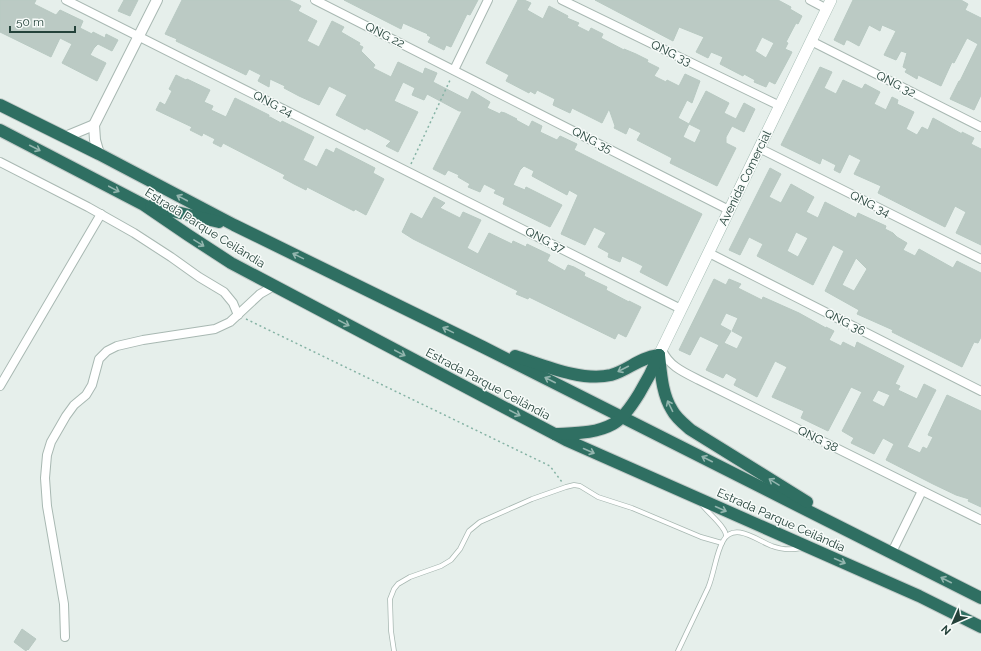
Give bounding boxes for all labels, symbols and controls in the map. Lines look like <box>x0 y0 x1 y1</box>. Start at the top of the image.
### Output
scale bar <box>10 8 75 34</box>
text: 50 m <box>16 15 44 29</box>
street label: QNG 22 <box>363 19 407 51</box>
street label: QNG 33 <box>649 37 693 69</box>
street label: QNG 32 <box>874 68 918 100</box>
street label: QNG 24 <box>251 88 296 120</box>
street label: QNG 35 <box>570 124 615 156</box>
street label: Avenida Comercial <box>716 127 774 228</box>
one-way arrow <box>28 145 40 152</box>
street label: Estrada Parque Ceilândia <box>142 185 268 271</box>
one-way arrow <box>108 186 120 194</box>
street label: QNG 34 <box>848 188 893 220</box>
one-way arrow <box>176 193 188 201</box>
street label: QNG 37 <box>523 224 568 256</box>
one-way arrow <box>193 239 205 247</box>
one-way arrow <box>293 252 305 259</box>
street label: QNG 36 <box>822 306 868 338</box>
one-way arrow <box>338 320 350 327</box>
one-way arrow <box>443 326 455 333</box>
street label: Estrada Parque Ceilândia <box>423 345 553 423</box>
one-way arrow <box>394 349 406 357</box>
one-way arrow <box>617 366 629 373</box>
one-way arrow <box>544 376 556 383</box>
one-way arrow <box>666 400 674 412</box>
one-way arrow <box>509 410 521 418</box>
street label: QNG 38 <box>795 423 841 455</box>
one-way arrow <box>582 448 594 455</box>
one-way arrow <box>701 455 713 462</box>
one-way arrow <box>769 477 780 486</box>
street label: Estrada Parque Ceilândia <box>715 485 847 555</box>
one-way arrow <box>714 506 726 513</box>
one-way arrow <box>833 558 845 565</box>
one-way arrow <box>941 576 953 584</box>
north arrow <box>933 603 973 643</box>
text: N <box>939 622 954 637</box>

